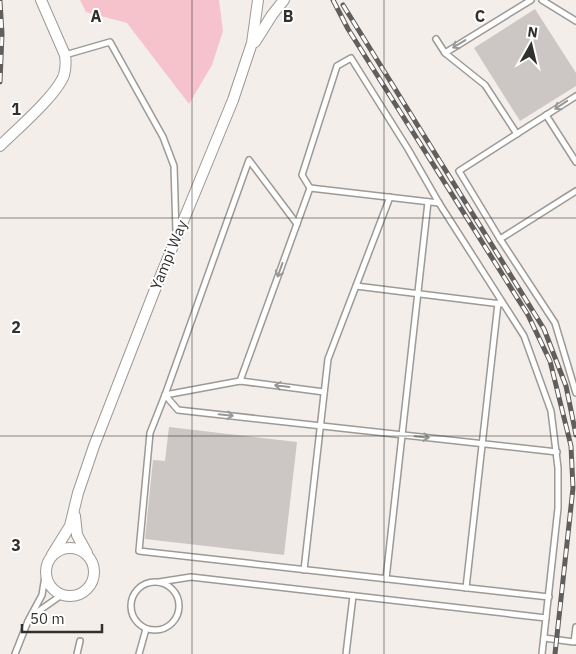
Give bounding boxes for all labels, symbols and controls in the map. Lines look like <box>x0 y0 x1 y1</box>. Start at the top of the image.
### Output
text: A <box>91 6 102 26</box>
text: B <box>283 6 294 26</box>
text: C <box>475 6 485 26</box>
north arrow <box>506 20 556 70</box>
text: N <box>527 23 539 42</box>
one-way arrow <box>453 39 467 49</box>
text: 1 <box>11 99 21 119</box>
one-way arrow <box>555 101 569 111</box>
street label: Yampi Way <box>146 217 191 293</box>
one-way arrow <box>275 261 284 277</box>
text: 2 <box>11 317 21 337</box>
one-way arrow <box>274 381 290 391</box>
one-way arrow <box>218 410 234 420</box>
one-way arrow <box>414 432 430 442</box>
text: 3 <box>11 535 21 555</box>
scale bar <box>22 602 102 634</box>
text: 50 m <box>30 609 65 628</box>

